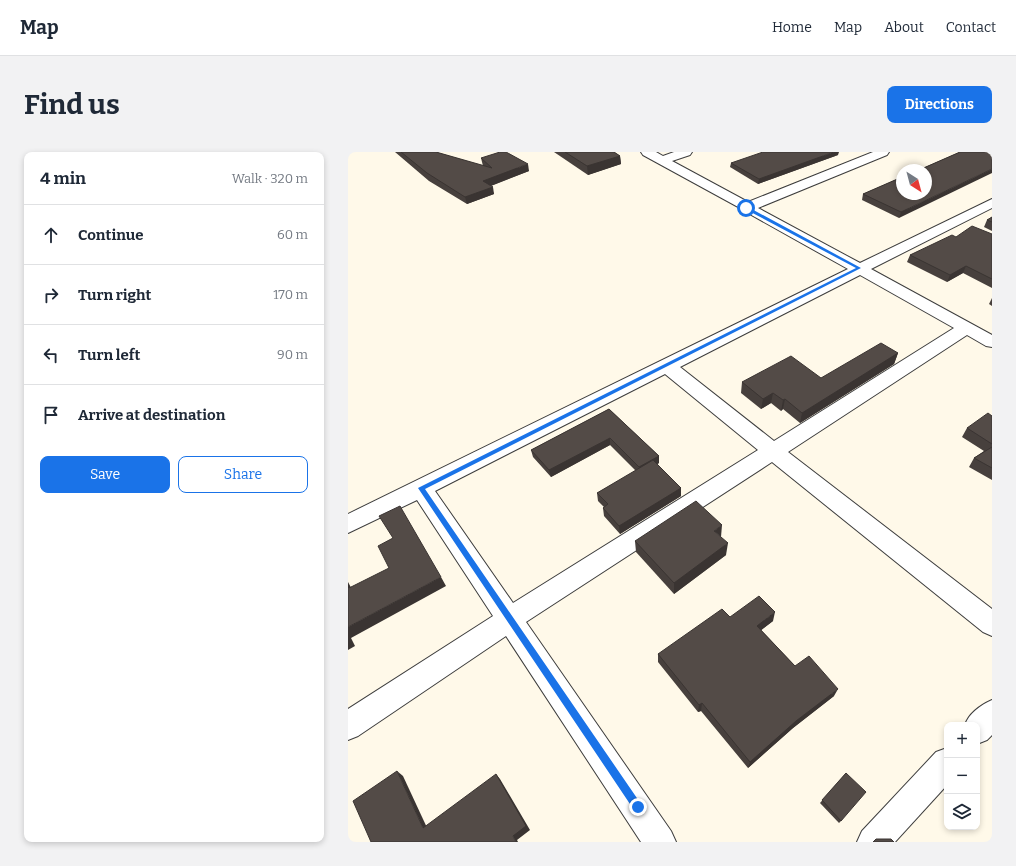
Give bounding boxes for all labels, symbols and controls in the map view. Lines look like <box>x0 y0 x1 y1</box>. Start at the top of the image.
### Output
text: Map <box>20 16 59 39</box>
text: Home <box>772 19 812 36</box>
text: Map <box>834 19 862 36</box>
text: About <box>884 19 924 36</box>
text: Contact <box>946 19 996 36</box>
button: Directions <box>887 86 992 123</box>
text: Find us <box>24 88 120 121</box>
north arrow <box>896 164 932 200</box>
text: 4 min <box>40 168 86 189</box>
text: Walk · 320 m <box>232 171 308 186</box>
route start <box>737 199 755 217</box>
icon: ahead <box>40 224 62 246</box>
text: Continue <box>78 226 144 244</box>
text: 60 m <box>277 227 308 242</box>
icon: right <box>40 284 62 306</box>
text: Turn right <box>78 286 151 304</box>
text: 170 m <box>273 287 308 302</box>
icon: left <box>40 344 62 366</box>
text: Turn left <box>78 346 140 364</box>
text: 90 m <box>277 347 308 362</box>
icon: arrive <box>40 404 62 426</box>
text: Arrive at destination <box>78 406 225 424</box>
button: Save <box>40 456 170 493</box>
button: Share <box>178 456 308 493</box>
map controls <box>944 722 980 830</box>
button: + <box>944 722 980 758</box>
button: − <box>944 758 980 794</box>
button: layers <box>944 794 980 830</box>
route end <box>629 798 647 816</box>

